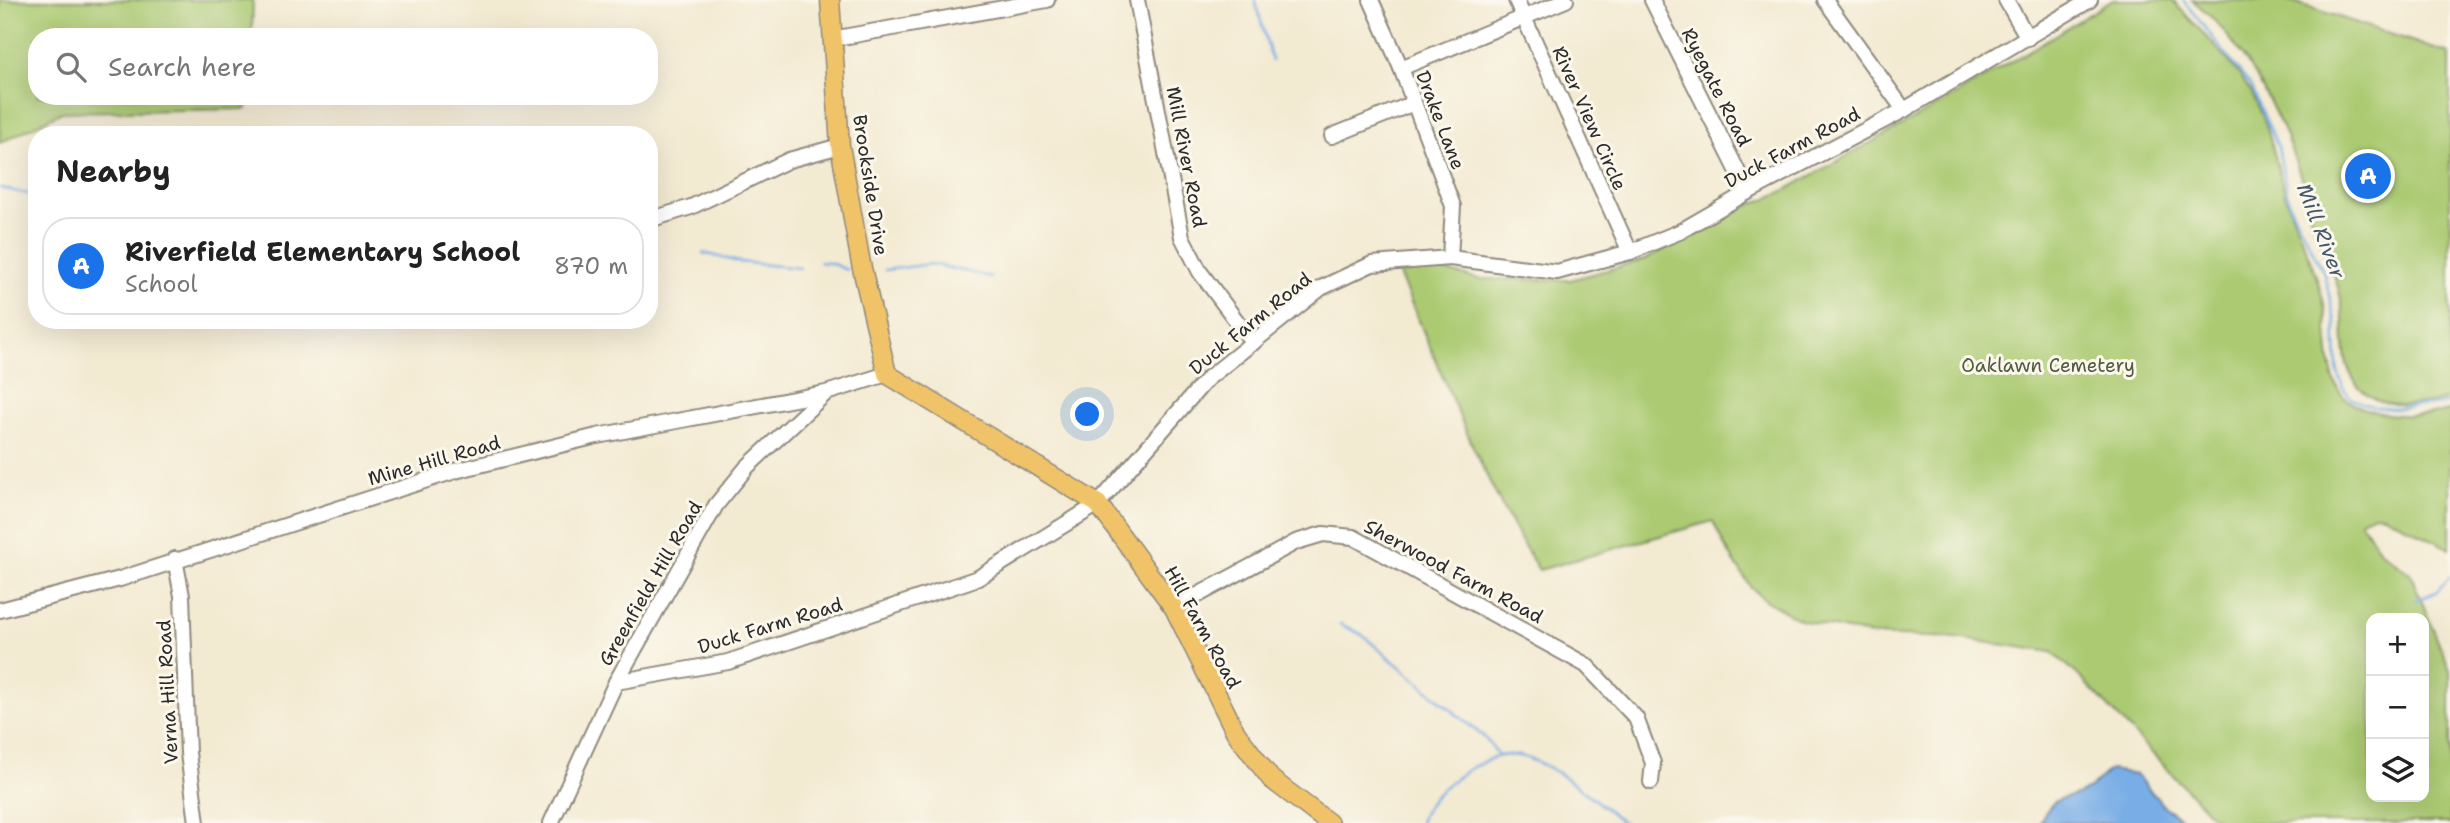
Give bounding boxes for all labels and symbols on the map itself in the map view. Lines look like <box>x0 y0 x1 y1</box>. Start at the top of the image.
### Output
street label: Ryegate Road <box>1676 24 1757 151</box>
street label: River View Circle <box>1547 42 1633 194</box>
street label: Drake Lane <box>1410 67 1471 173</box>
street label: Mill River Road <box>1161 84 1212 230</box>
street label: Duck Farm Road <box>1720 101 1864 194</box>
street label: Brookside Drive <box>847 113 894 257</box>
pin: A <box>2345 150 2391 202</box>
water label: Mill River <box>2290 179 2352 284</box>
street label: Duck Farm Road <box>1184 266 1317 380</box>
park label: Oaklawn Cemetery <box>1961 353 2135 378</box>
your location <box>1070 397 1104 431</box>
street label: Mine Hill Road <box>365 430 503 491</box>
street label: Greenfield Hill Road <box>593 496 708 670</box>
street label: Sherwood Farm Road <box>1360 514 1548 629</box>
street label: Hill Farm Road <box>1158 561 1247 693</box>
street label: Duck Farm Road <box>695 592 846 659</box>
street label: Verna Hill Road <box>151 619 184 765</box>

